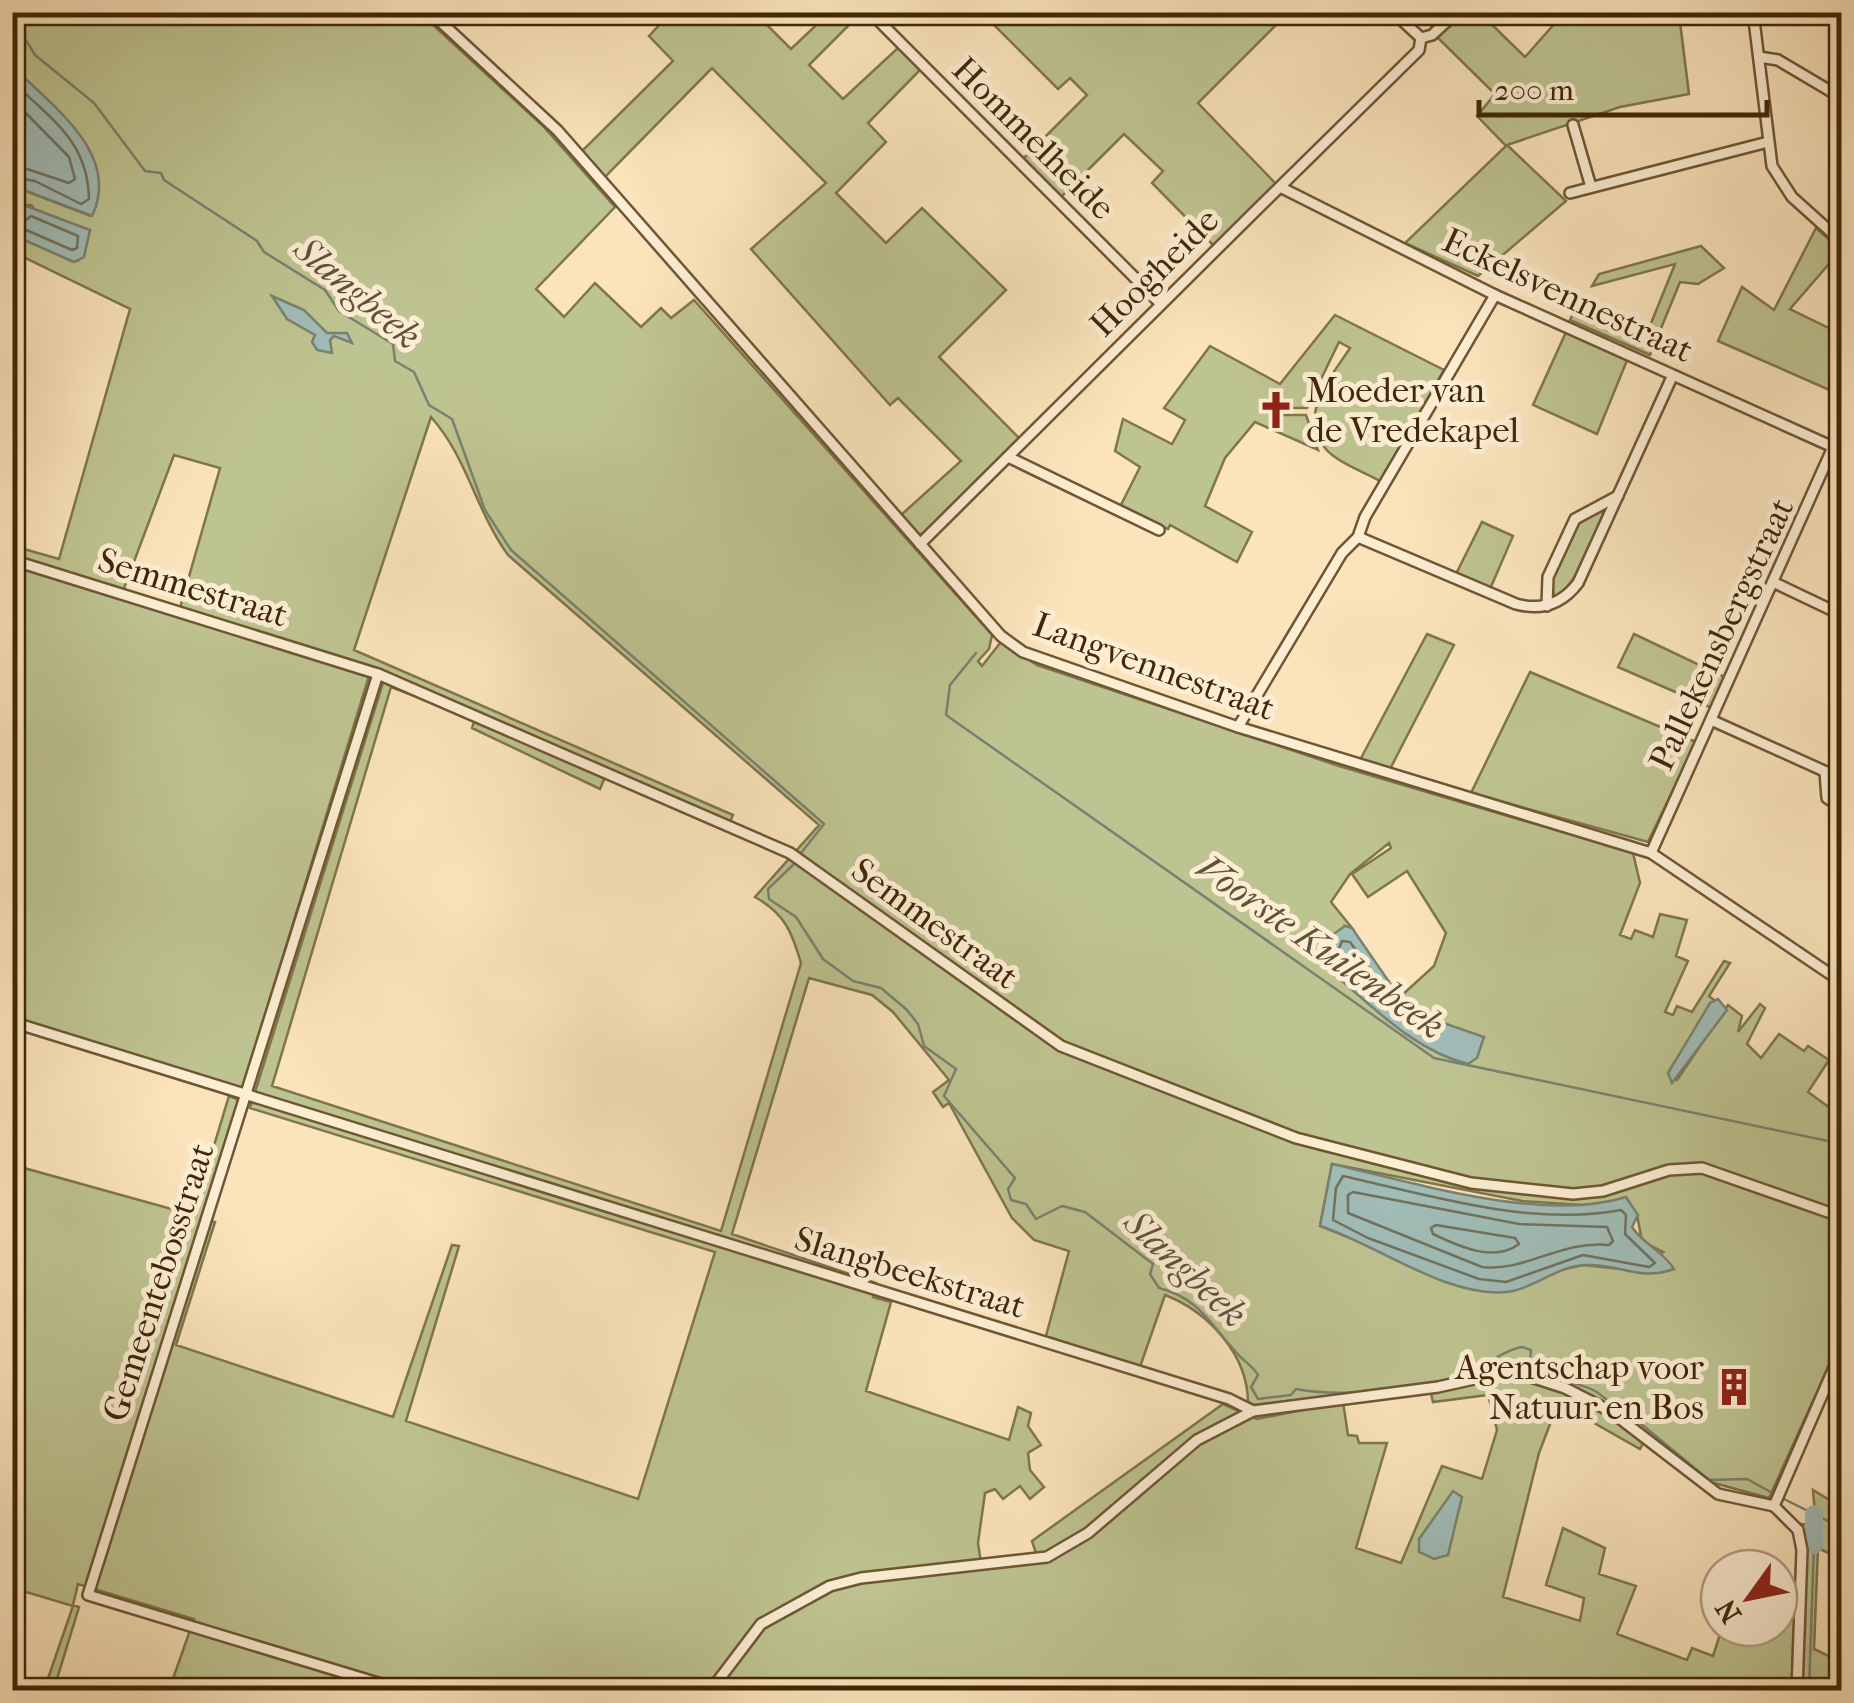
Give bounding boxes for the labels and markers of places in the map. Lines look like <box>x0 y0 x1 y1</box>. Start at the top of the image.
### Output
place label: Moeder van de Vredekapel <box>1306 370 1519 451</box>
church icon: Moeder van de Vredekapel <box>1255 389 1297 431</box>
place label: Agentschap voor Natuur en Bos <box>1453 1347 1704 1428</box>
building icon: Agentschap voor Natuur en Bos <box>1713 1366 1755 1408</box>

